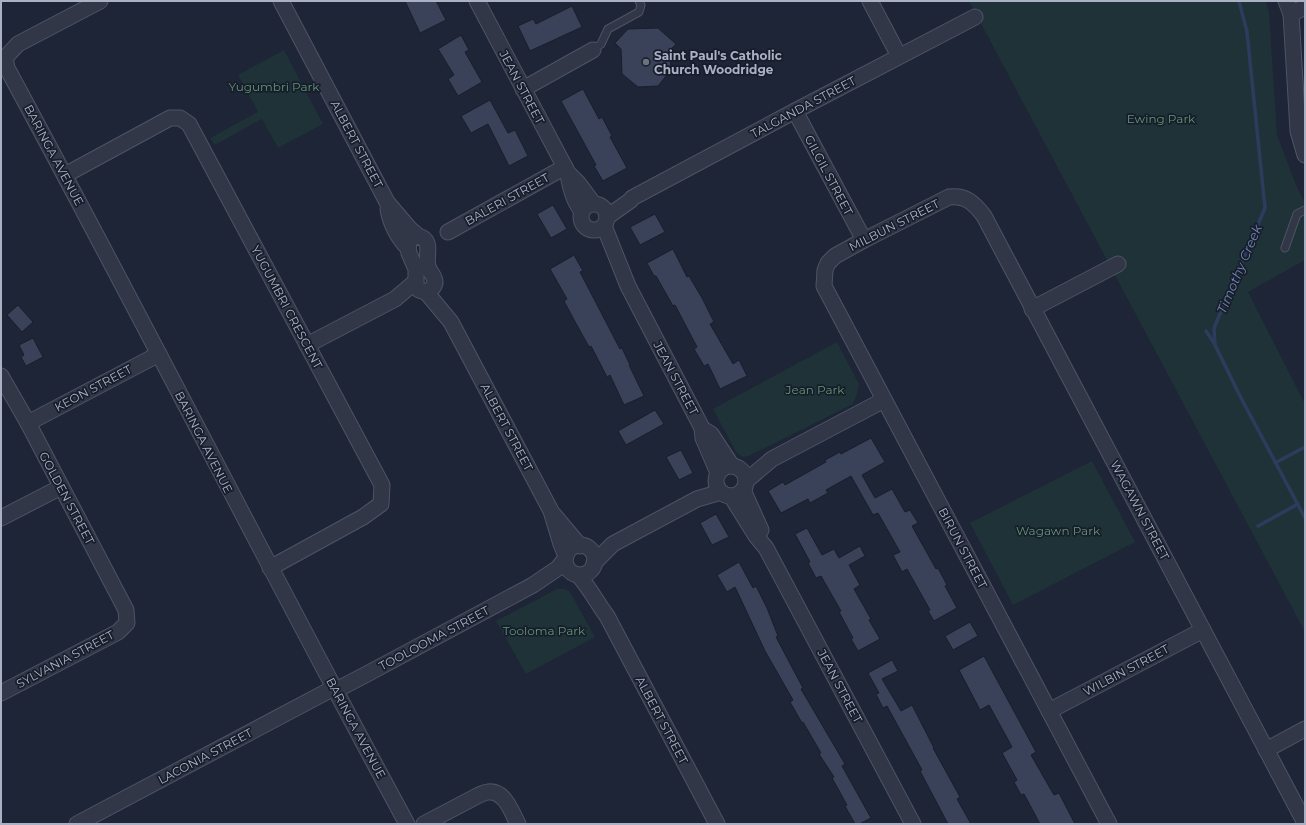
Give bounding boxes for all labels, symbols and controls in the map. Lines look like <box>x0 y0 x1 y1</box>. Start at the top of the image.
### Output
street label: JEAN STREET <box>496 47 548 127</box>
place label: Saint Paul's Catholic Church Woodridge <box>654 48 782 77</box>
marker: Saint Paul's Catholic Church Woodridge <box>641 57 651 67</box>
street label: TALGANDA STREET <box>748 73 858 141</box>
park label: Yugumbri Park <box>229 79 320 94</box>
street label: ALBERT STREET <box>328 98 386 190</box>
street label: BARINGA AVENUE <box>21 102 87 208</box>
park label: Ewing Park <box>1127 111 1196 126</box>
street label: GILGIL STREET <box>802 132 856 218</box>
street label: BALERI STREET <box>462 170 552 228</box>
street label: MILBUN STREET <box>846 196 942 254</box>
water label: Timothy Creek <box>1213 221 1265 316</box>
street label: YUGUMBRI CRESCENT <box>248 243 326 371</box>
street label: JEAN STREET <box>650 338 702 418</box>
street label: KEON STREET <box>52 361 134 415</box>
street label: ALBERT STREET <box>478 381 536 473</box>
park label: Jean Park <box>785 382 845 397</box>
street label: BARINGA AVENUE <box>172 389 236 495</box>
street label: GOLDEN STREET <box>36 449 98 547</box>
street label: WAGAWN STREET <box>1107 458 1173 562</box>
street label: BIRUN STREET <box>935 505 991 591</box>
park label: Wagawn Park <box>1016 523 1101 538</box>
street label: TOOLOOMA STREET <box>376 602 492 673</box>
park label: Tooloma Park <box>503 623 586 638</box>
street label: SYLVANIA STREET <box>14 627 117 691</box>
street label: WILBIN STREET <box>1080 641 1172 699</box>
street label: JEAN STREET <box>814 646 866 726</box>
street label: ALBERT STREET <box>633 674 691 766</box>
street label: BARINGA AVENUE <box>323 675 389 781</box>
street label: LACONIA STREET <box>155 725 255 787</box>

